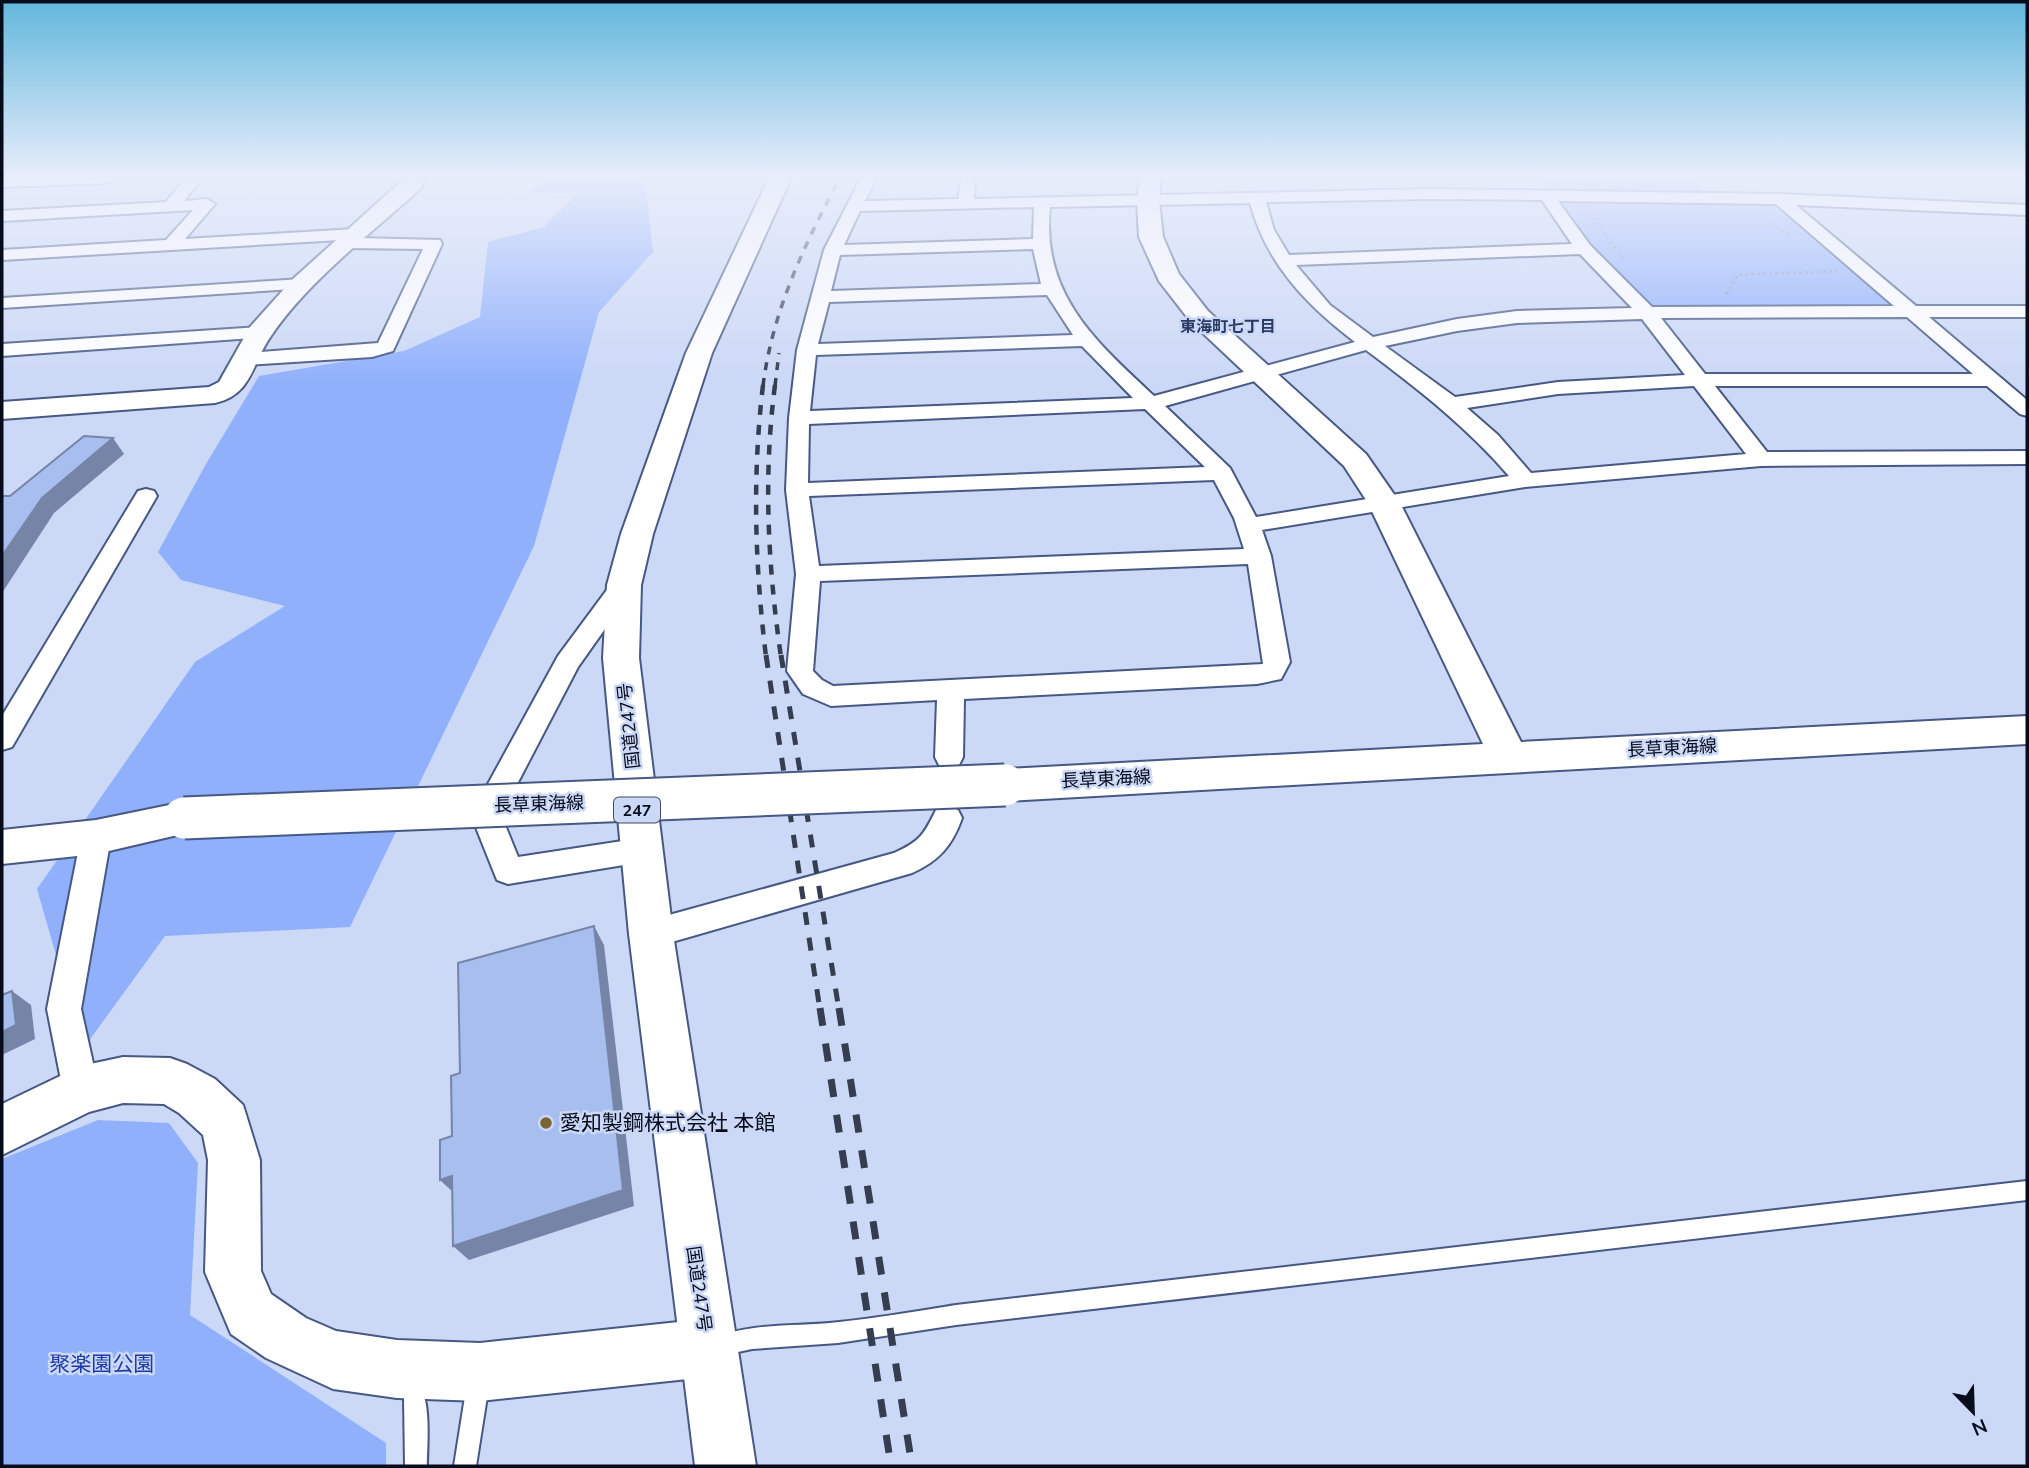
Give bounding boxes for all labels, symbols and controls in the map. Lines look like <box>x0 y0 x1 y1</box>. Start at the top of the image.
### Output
district label: 東海町七丁目 <box>1180 316 1276 338</box>
street label: 国道247号 <box>613 682 645 770</box>
street label: 長草東海線 <box>1626 734 1718 762</box>
street label: 長草東海線 <box>1060 765 1152 793</box>
street label: 長草東海線 <box>494 790 584 818</box>
road number: 247 <box>614 797 660 822</box>
place label: 愛知製鋼株式会社 本館 <box>560 1109 775 1137</box>
marker: 愛知製鋼株式会社 本館 <box>538 1115 554 1131</box>
street label: 国道247号 <box>681 1245 717 1333</box>
park label: 聚楽園公園 <box>50 1350 155 1378</box>
north arrow <box>1938 1377 2008 1447</box>
text: N <box>1968 1412 1991 1441</box>

